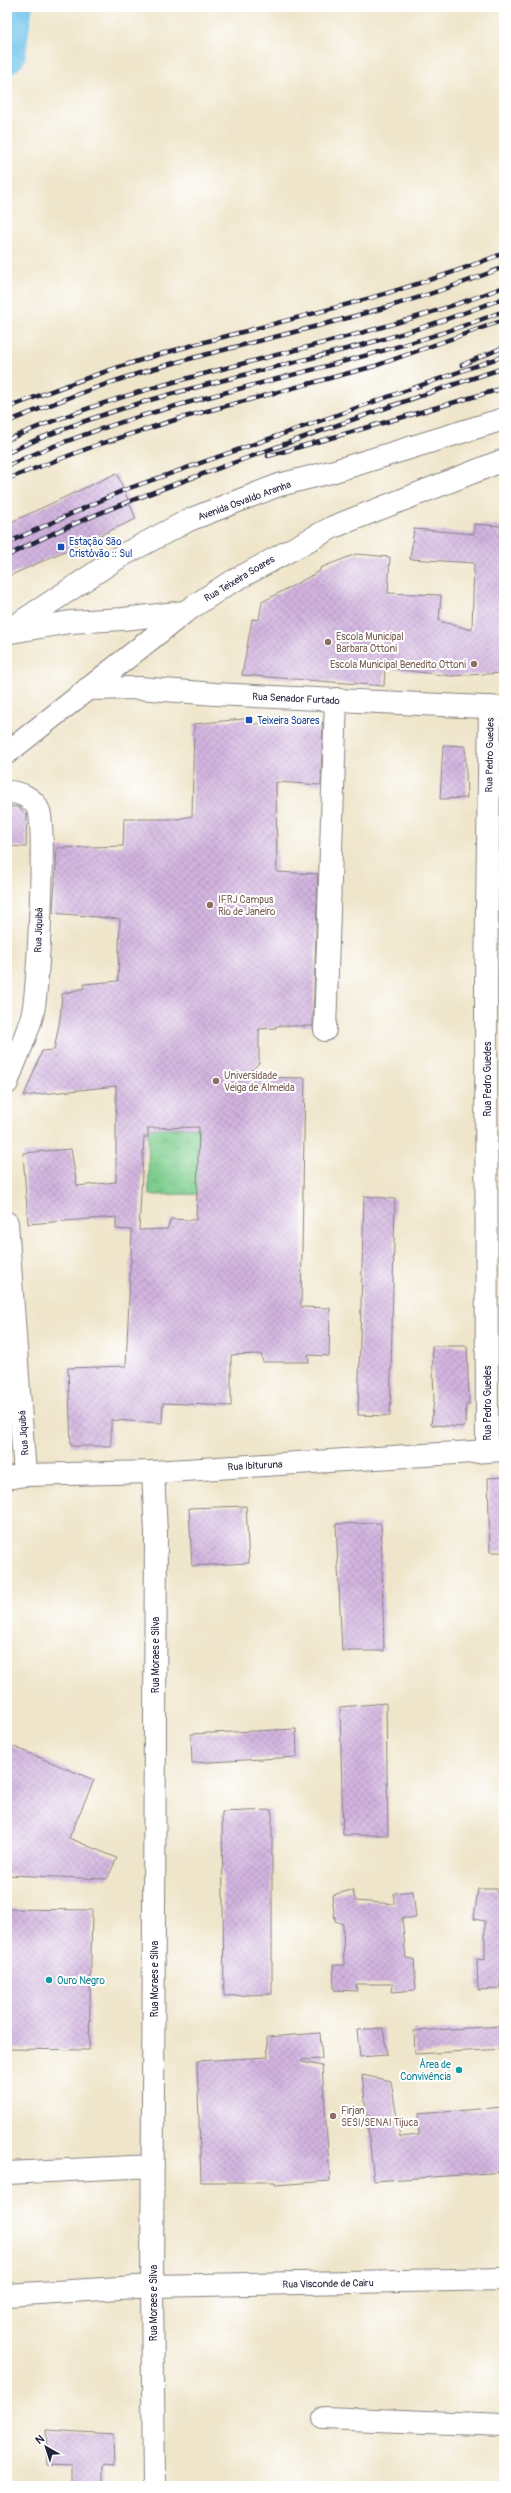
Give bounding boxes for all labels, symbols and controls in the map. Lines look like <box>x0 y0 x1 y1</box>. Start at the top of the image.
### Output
street label: Avenida Osvaldo Aranha <box>196 478 293 523</box>
place label: Estação São Cristóvão :: Sul <box>69 536 132 560</box>
marker: Estação São Cristóvão :: Sul <box>56 542 66 552</box>
street label: Rua Teixeira Soares <box>202 553 277 605</box>
place label: Escola Municipal Barbara Ottoni <box>336 631 404 655</box>
marker: Escola Municipal Barbara Ottoni <box>323 637 333 647</box>
place label: Escola Municipal Benedito Ottoni <box>330 659 466 671</box>
marker: Escola Municipal Benedito Ottoni <box>469 659 479 669</box>
street label: Rua Senador Furtado <box>252 691 341 707</box>
marker: Teixeira Soares <box>244 715 254 725</box>
place label: Teixeira Soares <box>257 715 320 727</box>
street label: Rua Pedro Guedes <box>483 717 497 793</box>
place label: IFRJ Campus Rio de Janeiro <box>218 894 276 918</box>
marker: IFRJ Campus Rio de Janeiro <box>205 900 215 910</box>
street label: Rua Jiquibá <box>32 907 46 953</box>
street label: Rua Pedro Guedes <box>482 1041 494 1116</box>
place label: Universidade Veiga de Almeida <box>224 1070 295 1094</box>
marker: Universidade Veiga de Almeida <box>211 1076 221 1086</box>
street label: Rua Pedro Guedes <box>482 1365 494 1440</box>
street label: Rua Jiquibá <box>16 1410 32 1456</box>
street label: Rua Ibituruna <box>227 1459 283 1473</box>
street label: Rua Moraes e Silva <box>150 1617 162 1693</box>
street label: Rua Moraes e Silva <box>149 1941 161 2017</box>
marker: Ouro Negro <box>44 1975 54 1985</box>
place label: Ouro Negro <box>57 1975 105 1987</box>
place label: Área de Convivência <box>400 2058 451 2083</box>
marker: Área de Convivência <box>454 2065 464 2075</box>
place label: Firjan SESI/SENAI Tijuca <box>341 2105 418 2129</box>
marker: Firjan SESI/SENAI Tijuca <box>328 2111 338 2121</box>
street label: Rua Moraes e Silva <box>148 2265 160 2341</box>
street label: Rua Visconde de Cairu <box>282 2277 374 2291</box>
north arrow <box>26 2427 66 2467</box>
text: N <box>33 2432 47 2447</box>

